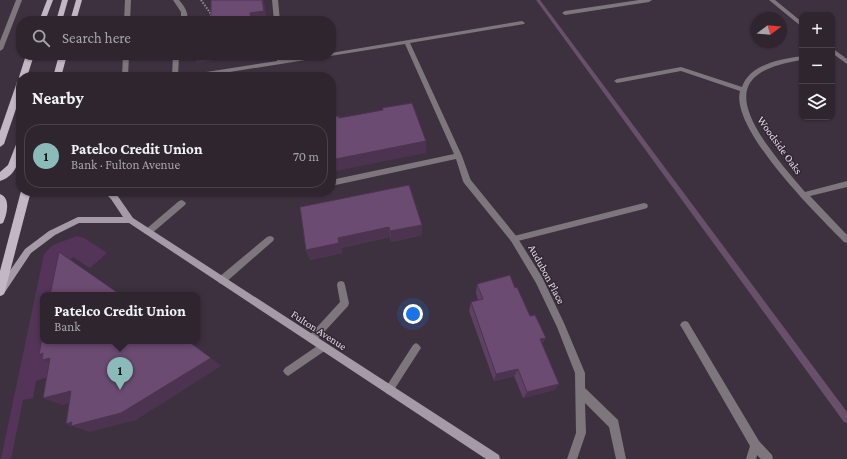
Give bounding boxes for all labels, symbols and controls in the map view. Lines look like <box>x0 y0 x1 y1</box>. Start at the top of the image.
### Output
north arrow <box>751 12 787 48</box>
map controls <box>799 12 835 120</box>
button: + <box>799 12 835 48</box>
search box <box>16 16 336 60</box>
icon: search <box>30 27 52 49</box>
text: Search here <box>62 30 131 46</box>
button: − <box>799 48 835 84</box>
button: layers <box>799 84 835 120</box>
text: Nearby <box>32 89 84 108</box>
street label: Woodside Oaks <box>755 114 805 176</box>
text: Patelco Credit Union <box>71 141 203 157</box>
text: 1 <box>44 149 48 164</box>
text: 70 m <box>293 149 319 164</box>
text: Bank · Fulton Avenue <box>71 157 180 172</box>
street label: Audubon Place <box>526 242 568 306</box>
popup <box>40 292 200 344</box>
text: Patelco Credit Union <box>54 303 186 319</box>
your location <box>403 304 423 324</box>
street label: Fulton Avenue <box>289 308 349 352</box>
text: Bank <box>54 319 81 334</box>
pin: 1 <box>107 357 133 390</box>

